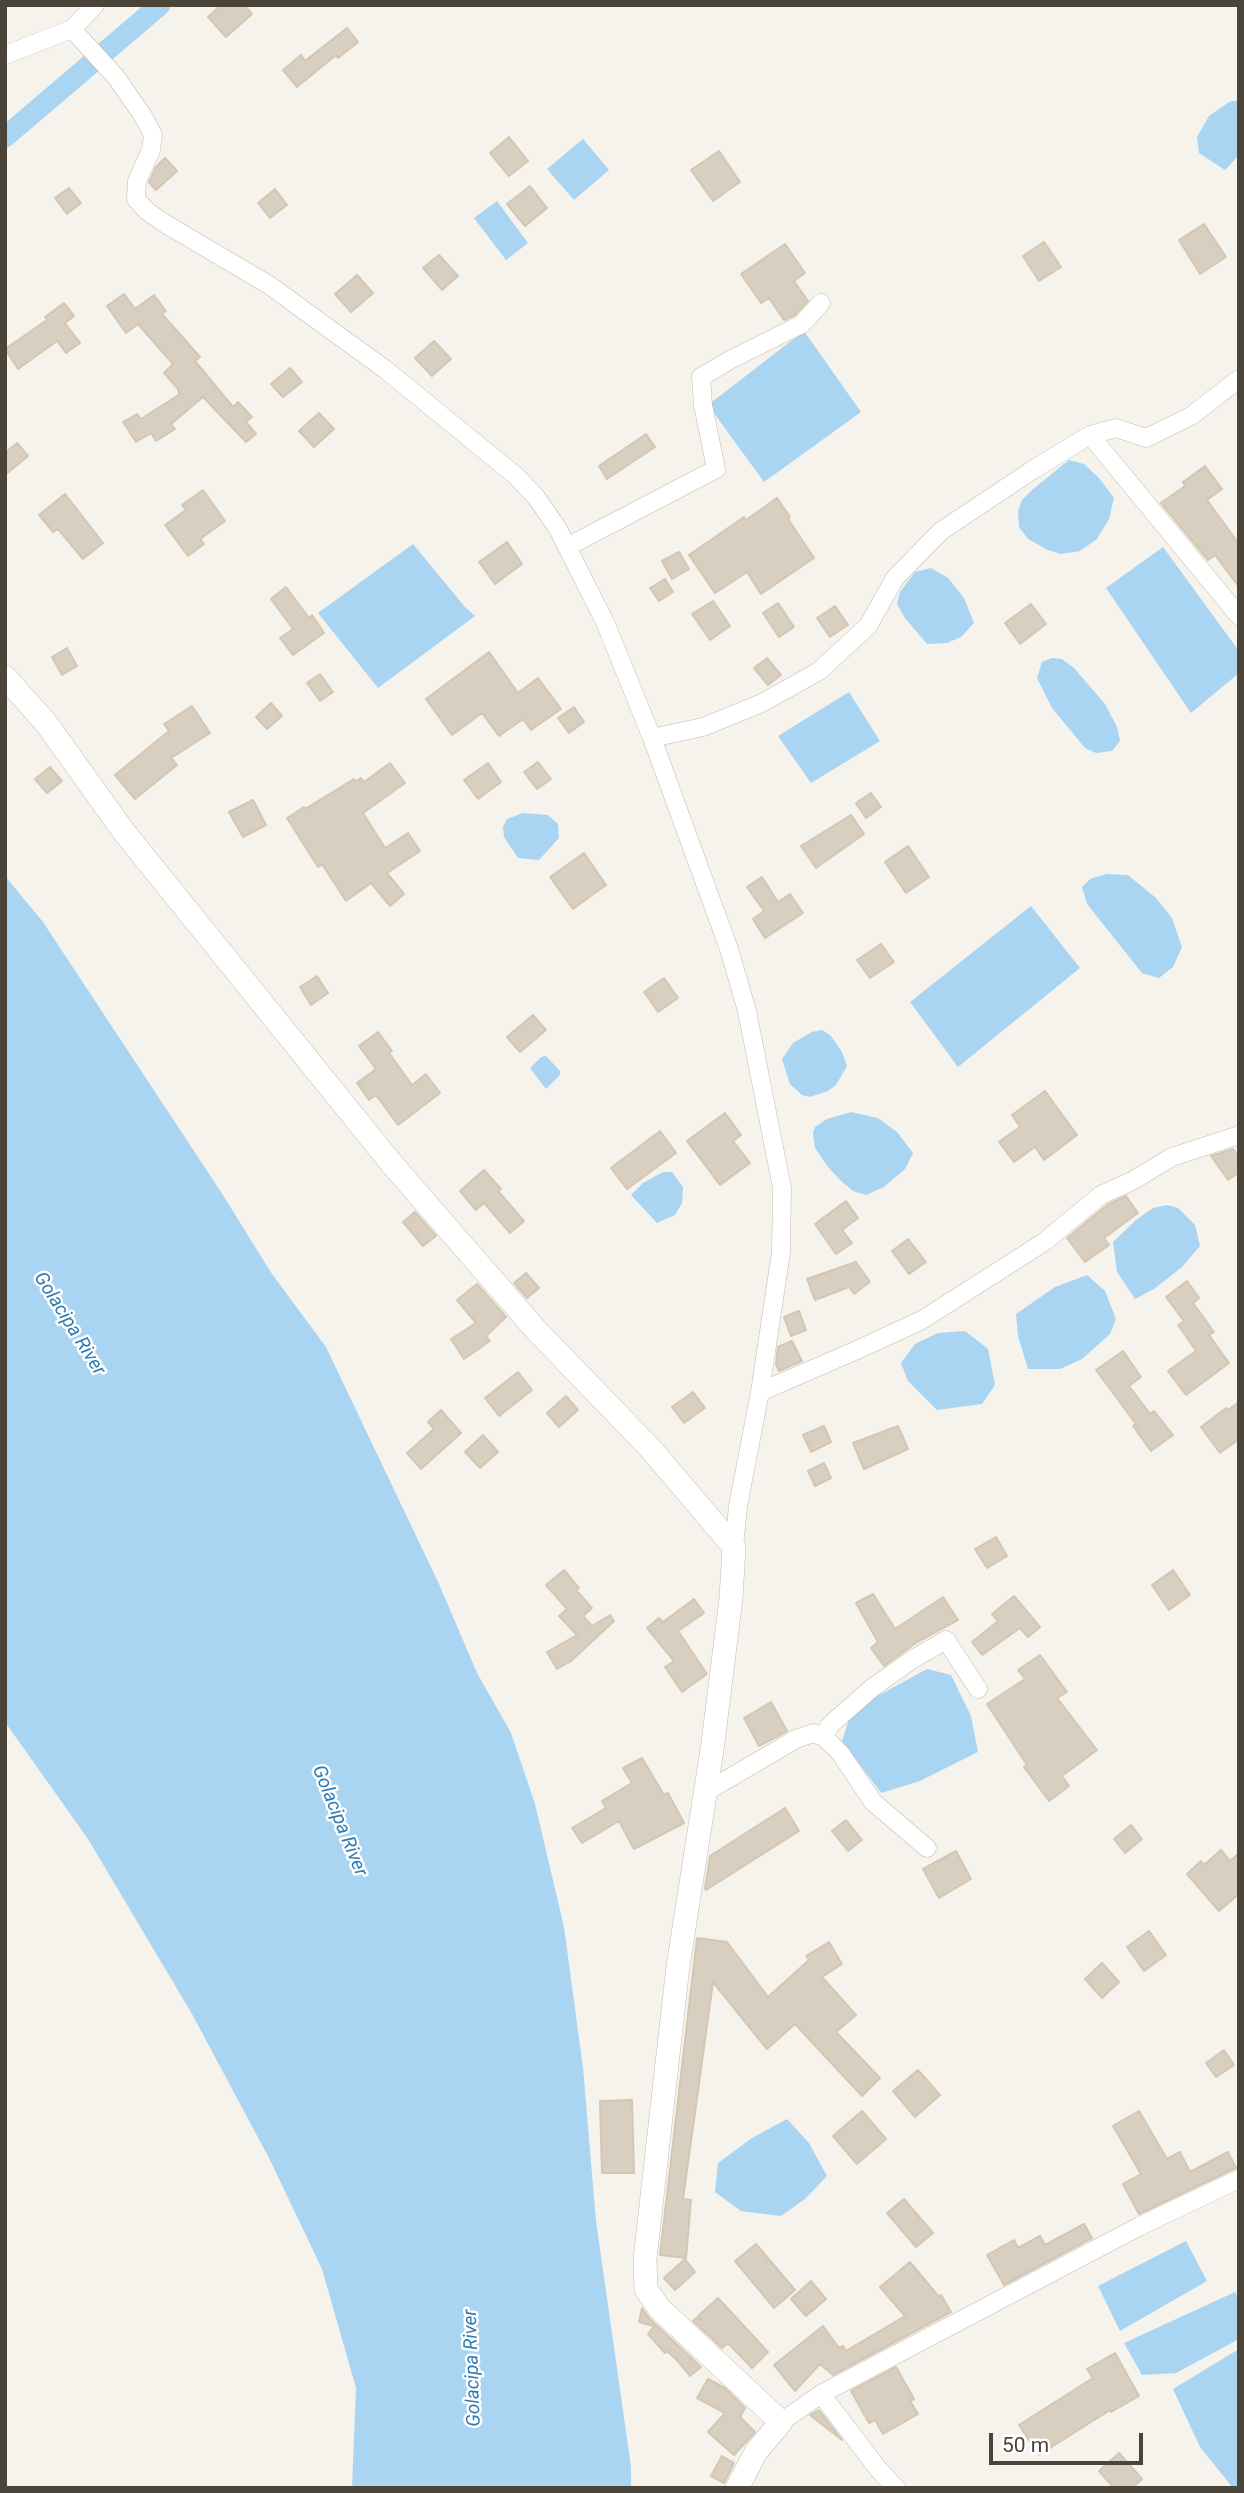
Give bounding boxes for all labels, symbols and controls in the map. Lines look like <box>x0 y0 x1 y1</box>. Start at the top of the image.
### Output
water label: Golacipa River <box>28 1268 110 1380</box>
water label: Golacipa River <box>306 1762 372 1880</box>
water label: Golacipa River <box>460 2309 486 2427</box>
scale bar <box>992 2420 1146 2464</box>
text: 50 m <box>1002 2433 1049 2457</box>

